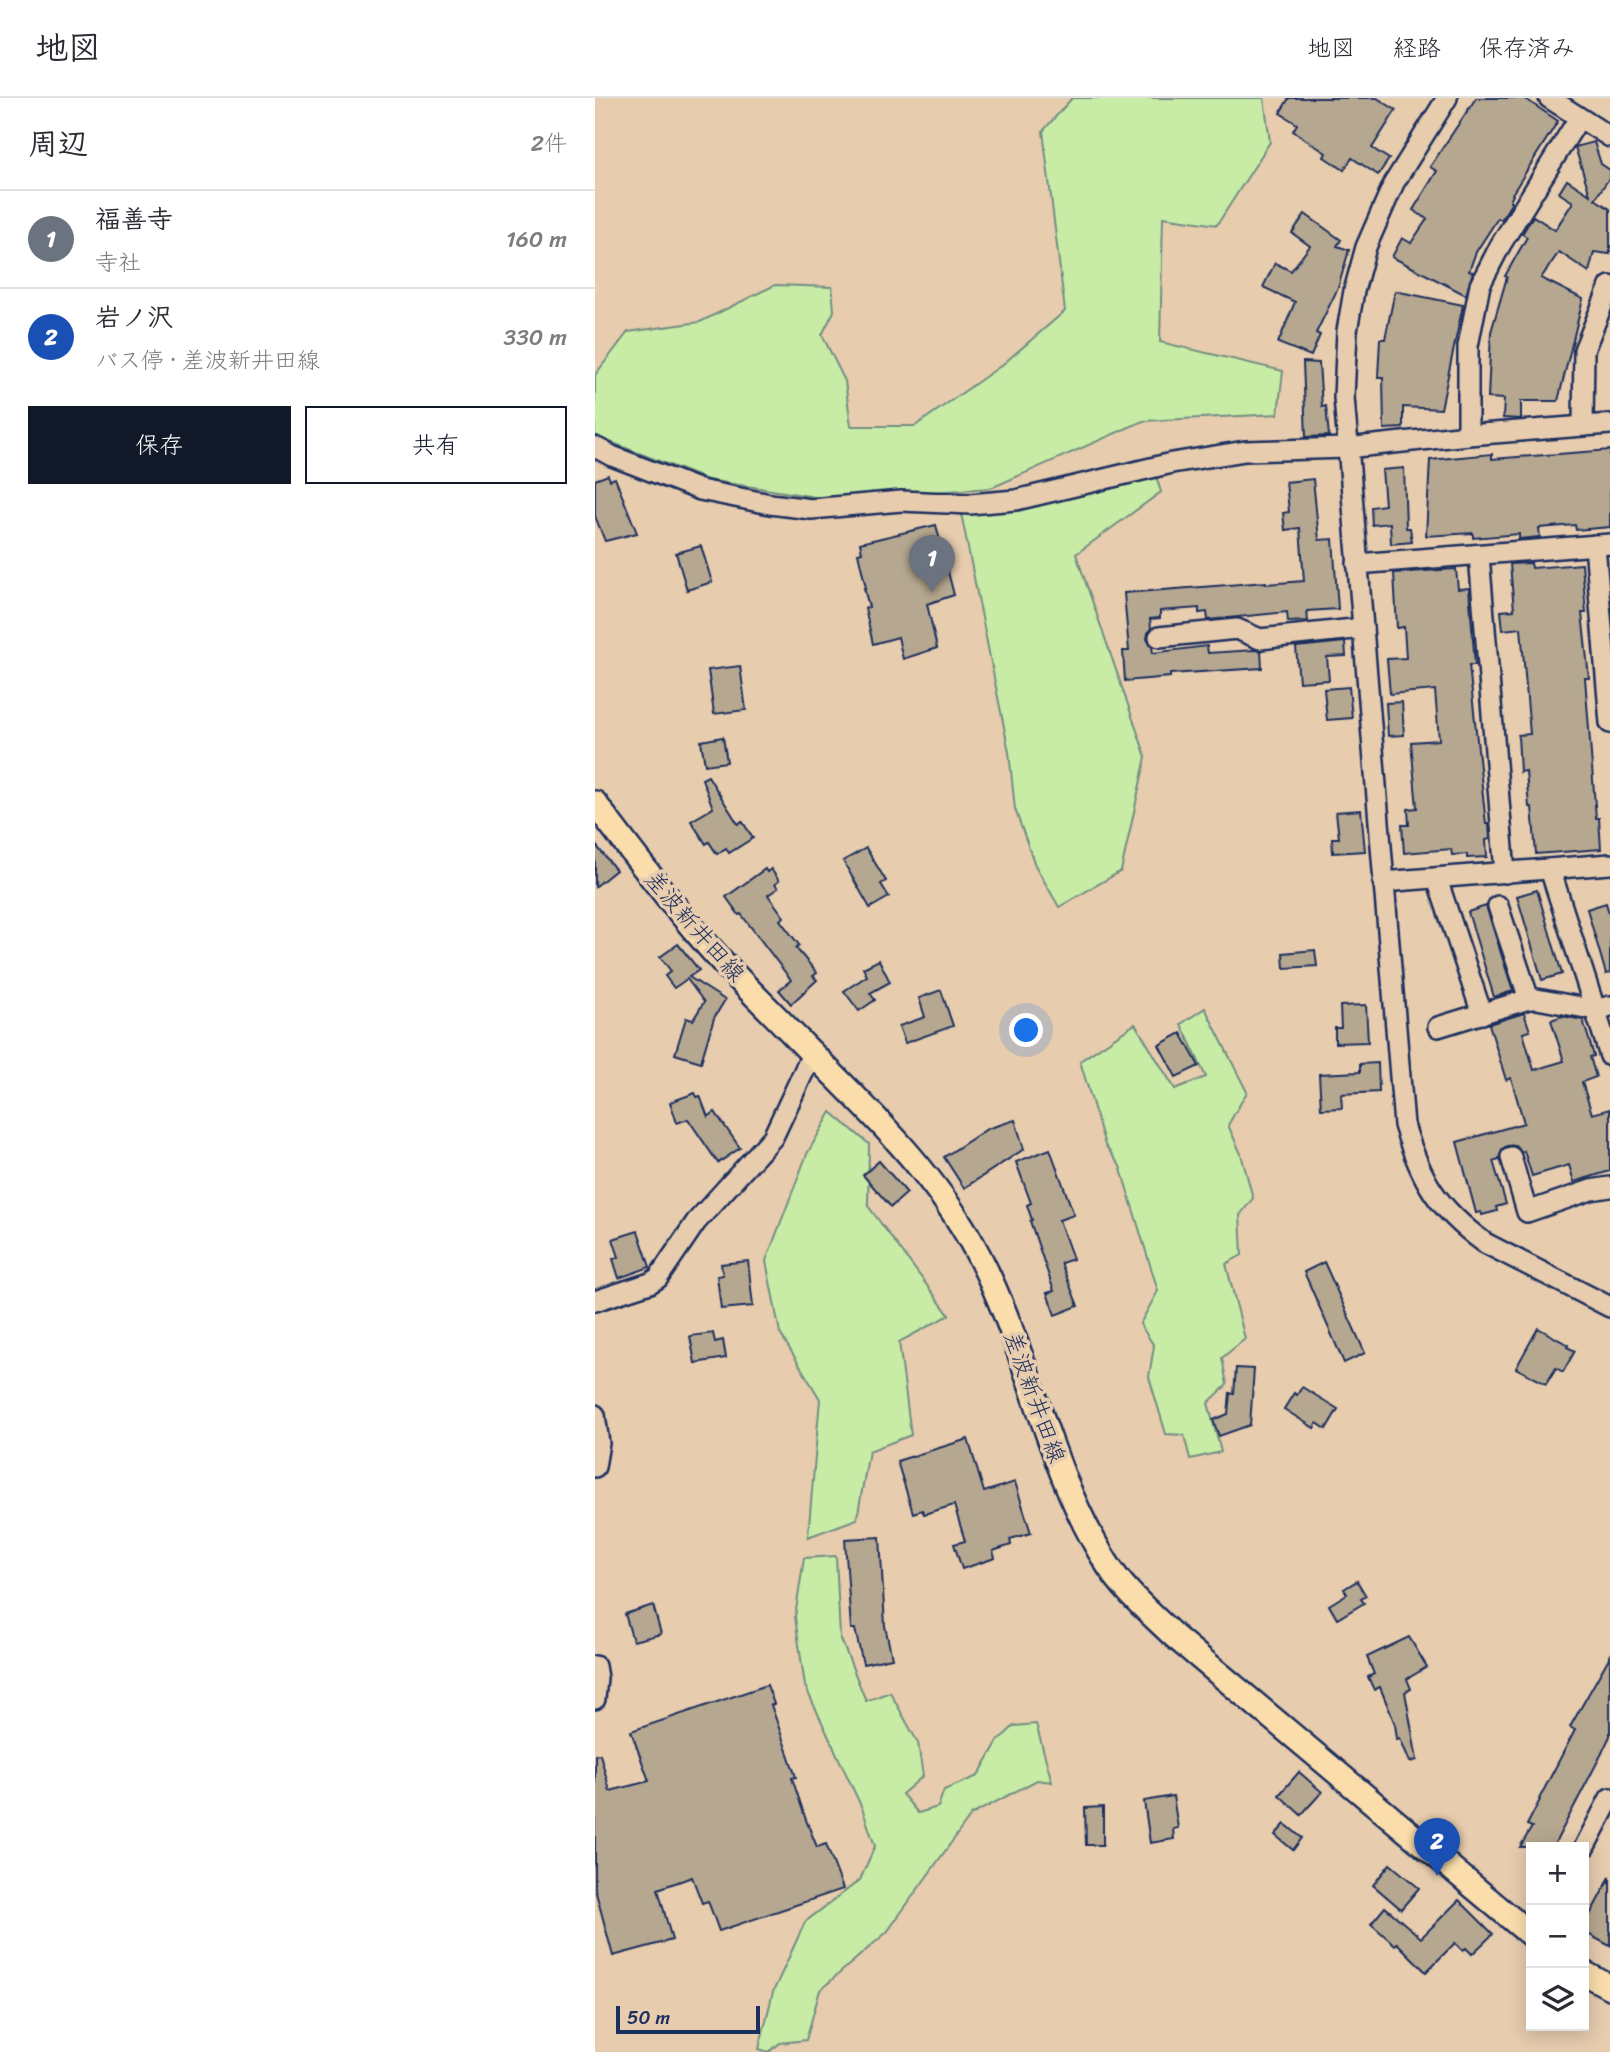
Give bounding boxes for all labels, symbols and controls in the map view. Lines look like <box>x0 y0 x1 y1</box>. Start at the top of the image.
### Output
text: 地図 <box>35 19 101 77</box>
text: 地図 <box>1307 27 1355 69</box>
text: 経路 <box>1393 27 1441 69</box>
text: 保存済み <box>1479 27 1575 69</box>
text: 周辺 <box>28 117 88 171</box>
text: 2件 <box>531 123 567 164</box>
text: 福善寺 <box>95 196 173 242</box>
text: 1 <box>46 219 56 260</box>
text: 160 m <box>506 219 567 260</box>
text: 寺社 <box>95 242 141 283</box>
text: 岩ノ沢 <box>95 294 173 340</box>
text: 2 <box>44 317 58 358</box>
text: 330 m <box>504 317 567 358</box>
text: バス停 · 差波新井田線 <box>95 340 320 381</box>
button: 保存 <box>28 406 291 484</box>
button: 共有 <box>305 406 567 484</box>
pin: 1 <box>909 535 955 593</box>
street label: 差波新井田線 <box>634 861 755 992</box>
your location <box>1009 1013 1043 1047</box>
street label: 差波新井田線 <box>992 1325 1077 1469</box>
pin: 2 <box>1414 1818 1460 1876</box>
map controls <box>1526 1842 1589 2031</box>
button: + <box>1526 1842 1589 1905</box>
button: − <box>1526 1905 1589 1968</box>
button: layers <box>1526 1968 1589 2031</box>
text: 50 m <box>627 2001 670 2034</box>
scale bar <box>616 2003 759 2035</box>

